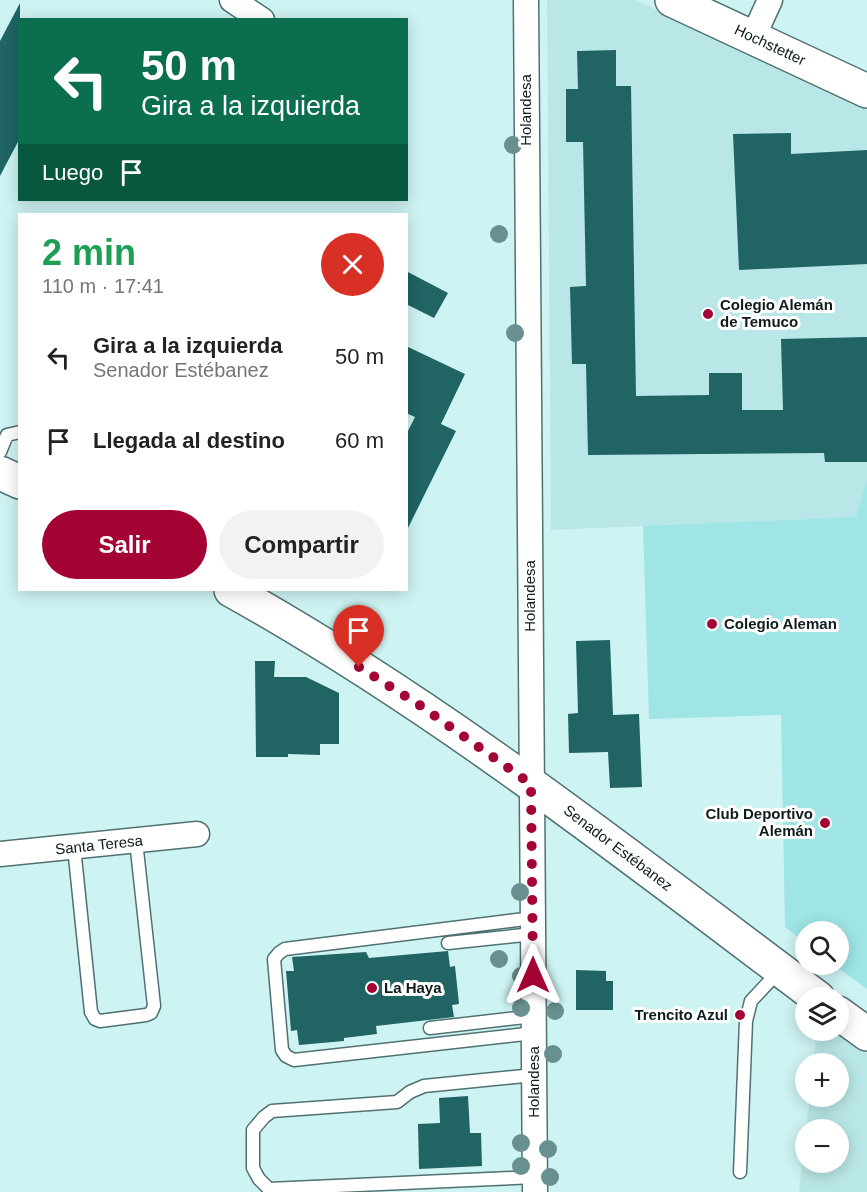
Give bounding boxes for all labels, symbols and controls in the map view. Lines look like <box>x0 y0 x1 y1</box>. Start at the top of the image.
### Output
street label: Hochstetter <box>732 21 809 68</box>
icon: left <box>42 42 120 120</box>
text: 50 m <box>141 42 237 89</box>
street label: Holandesa <box>517 73 534 146</box>
text: Gira a la izquierda <box>141 91 360 121</box>
icon: arrive <box>115 156 148 189</box>
text: Luego <box>42 160 103 185</box>
text: 2 min <box>42 232 136 273</box>
button: close <box>321 233 384 296</box>
text: 110 m · 17:41 <box>42 275 164 297</box>
place label: Colegio Alemán de Temuco <box>720 296 833 330</box>
marker: Colegio Alemán de Temuco <box>701 307 715 321</box>
text: Gira a la izquierda <box>93 333 283 358</box>
icon: left <box>42 341 75 374</box>
text: 50 m <box>335 344 384 369</box>
text: Senador Estébanez <box>93 359 269 381</box>
icon: arrive <box>42 425 75 458</box>
text: Llegada al destino <box>93 428 285 453</box>
text: 60 m <box>335 428 384 453</box>
button: Salir <box>42 510 207 579</box>
button: Compartir <box>219 510 384 579</box>
street label: Holandesa <box>521 559 538 632</box>
pin <box>333 605 384 667</box>
icon: arrive <box>342 614 375 647</box>
place label: Colegio Aleman <box>724 615 837 632</box>
marker: Colegio Aleman <box>705 617 719 631</box>
street label: Senador Estébanez <box>561 801 676 894</box>
place label: Club Deportivo Alemán <box>706 805 813 839</box>
marker: Club Deportivo Alemán <box>818 816 832 830</box>
street label: Santa Teresa <box>54 831 144 858</box>
map controls <box>795 921 849 1173</box>
button: search <box>795 921 849 975</box>
position arrow <box>501 943 565 1007</box>
place label: La Haya <box>384 979 442 996</box>
marker: La Haya <box>365 981 379 995</box>
button: layers <box>795 987 849 1041</box>
place label: Trencito Azul <box>634 1006 728 1023</box>
marker: Trencito Azul <box>733 1008 747 1022</box>
street label: Holandesa <box>525 1045 542 1118</box>
button: + <box>795 1053 849 1107</box>
button: − <box>795 1119 849 1173</box>

